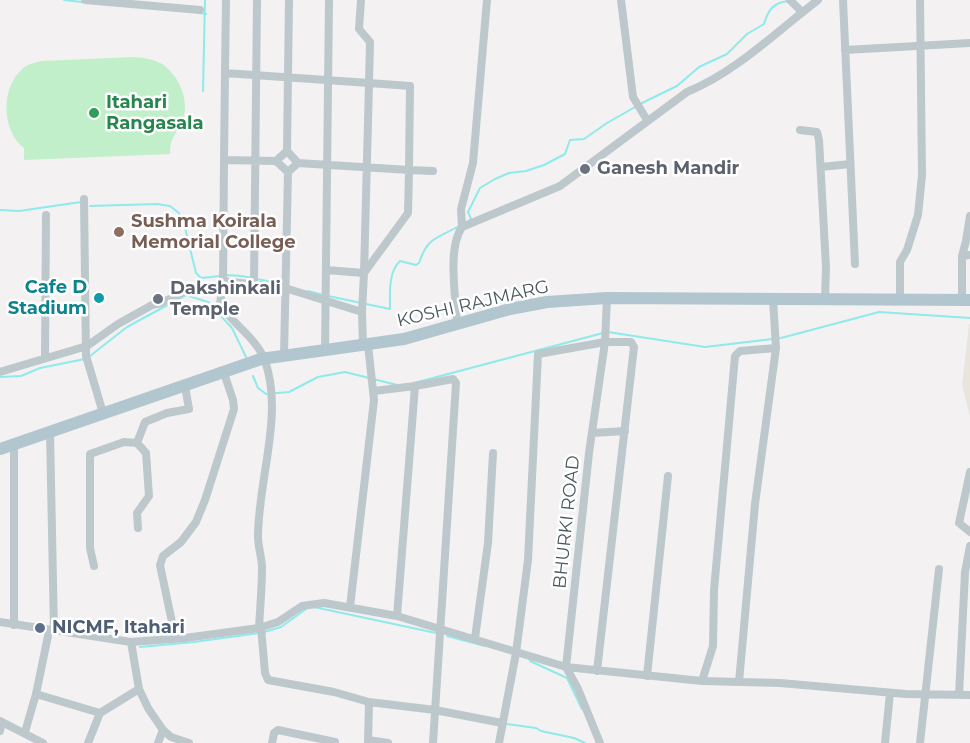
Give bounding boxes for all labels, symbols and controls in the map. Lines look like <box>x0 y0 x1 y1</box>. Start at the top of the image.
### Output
place label: Itahari Rangasala <box>106 92 204 134</box>
marker: Itahari Rangasala <box>87 106 101 120</box>
place label: Ganesh Mandir <box>597 158 739 180</box>
marker: Ganesh Mandir <box>578 162 592 176</box>
place label: Sushma Koirala Memorial College <box>131 211 296 254</box>
marker: Sushma Koirala Memorial College <box>112 225 126 239</box>
street label: KOSHI RAJMARG <box>395 276 551 332</box>
place label: Cafe D Stadium <box>8 277 87 320</box>
place label: Dakshinkali Temple <box>170 278 281 320</box>
marker: Cafe D Stadium <box>92 291 106 305</box>
marker: Dakshinkali Temple <box>151 292 165 306</box>
street label: BHURKI ROAD <box>549 454 585 590</box>
place label: NICMF, Itahari <box>52 617 185 639</box>
marker: NICMF, Itahari <box>33 621 47 635</box>

